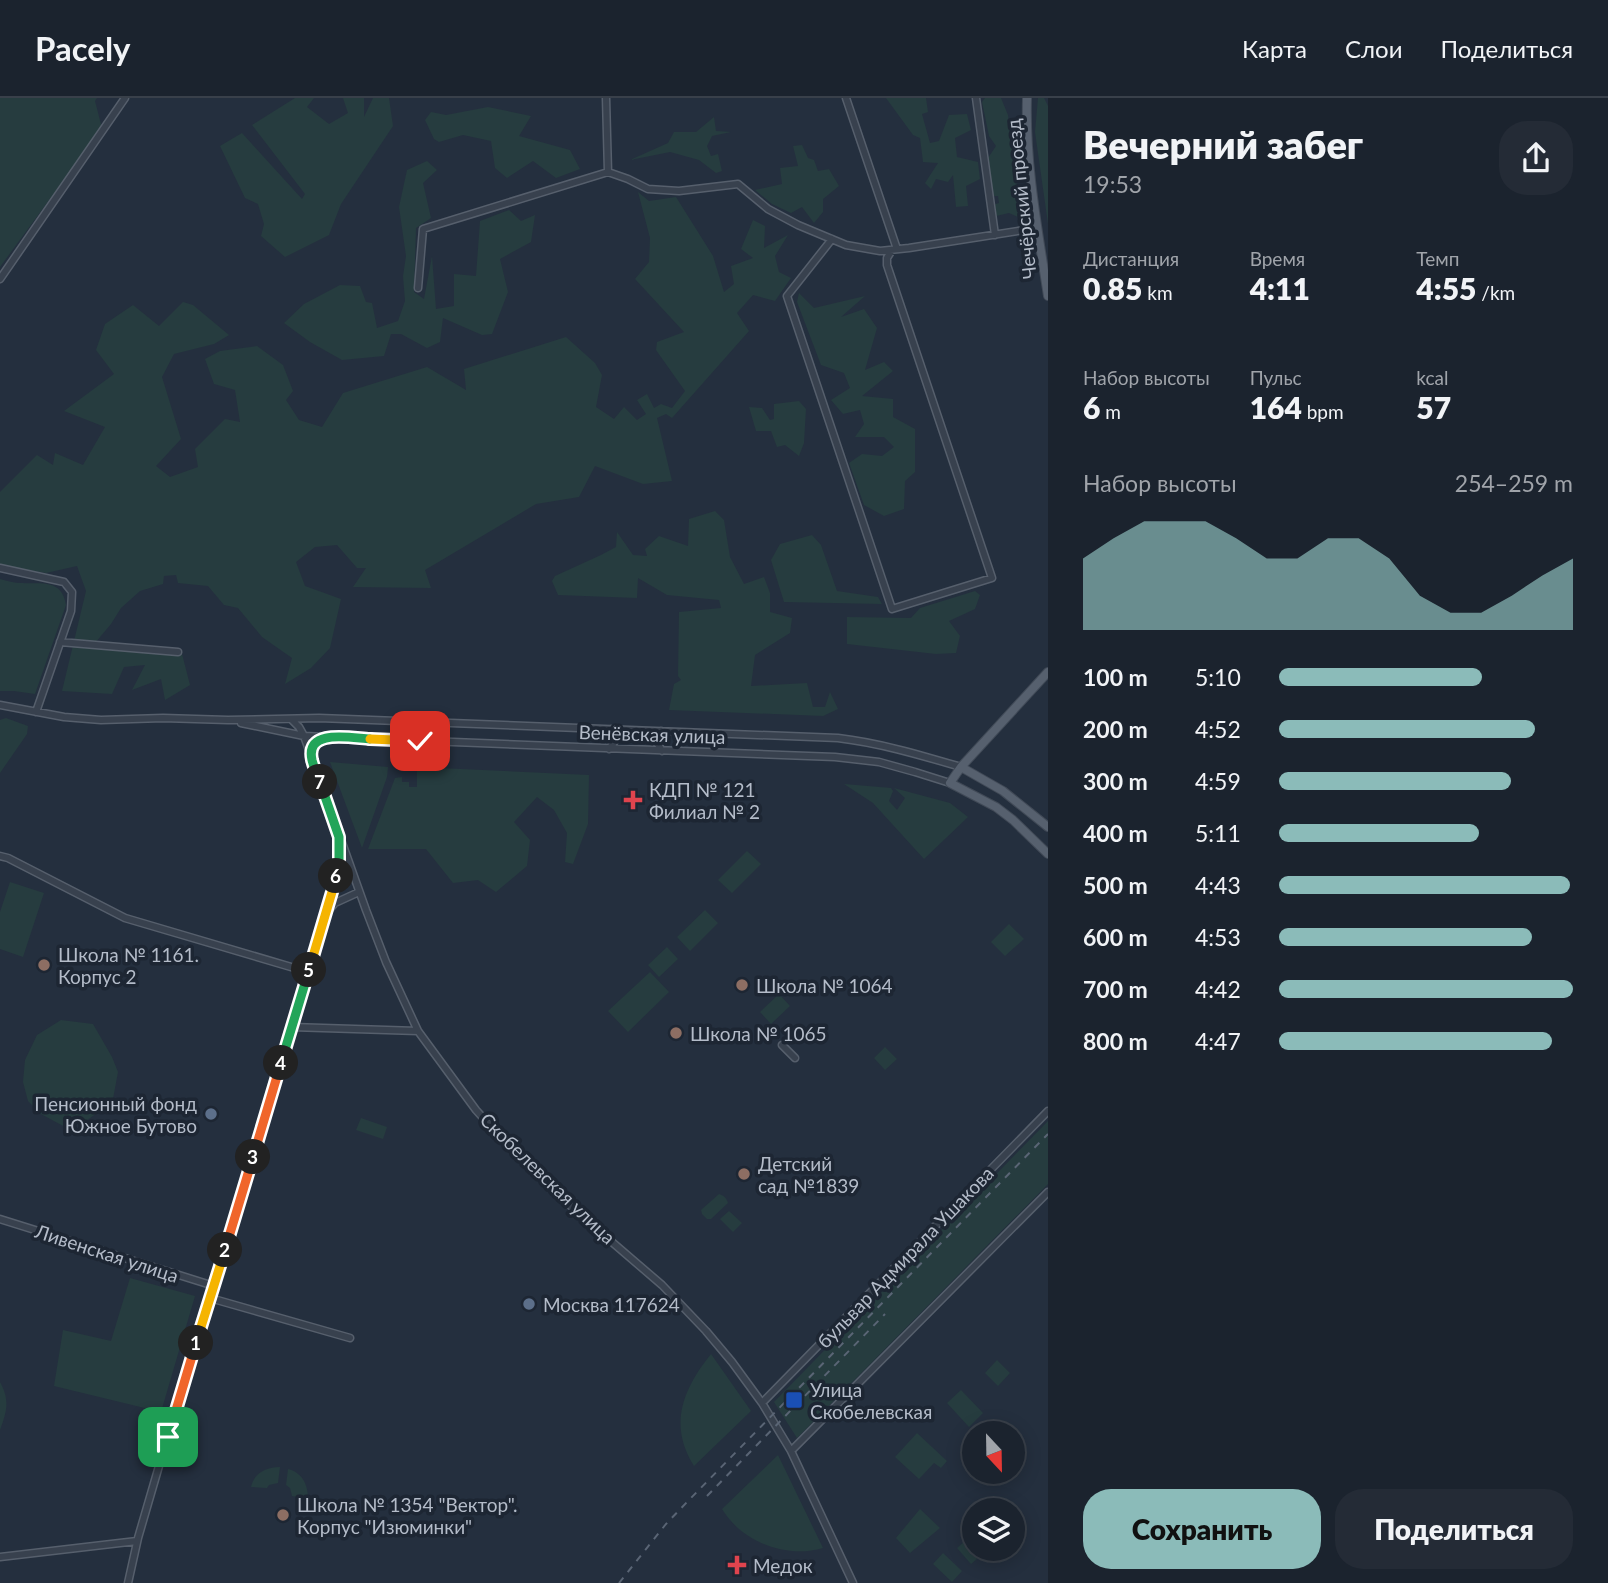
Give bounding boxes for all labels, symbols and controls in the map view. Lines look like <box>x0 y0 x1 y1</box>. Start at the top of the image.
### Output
text: Pacely <box>35 28 131 68</box>
text: Карта <box>1242 34 1307 63</box>
text: Слои <box>1345 34 1402 63</box>
text: Поделиться <box>1440 34 1573 63</box>
street label: Чечёрский проезд <box>1001 118 1041 280</box>
text: Вечерний забег <box>1083 121 1363 167</box>
button: share <box>1499 121 1573 195</box>
text: 19:53 <box>1083 170 1142 198</box>
text: Дистанция <box>1083 247 1179 270</box>
text: Время <box>1250 247 1305 270</box>
text: Темп <box>1416 247 1459 270</box>
text: 0.85 <box>1083 270 1142 306</box>
text: 4:11 <box>1250 270 1310 306</box>
text: 4:55 <box>1416 270 1476 306</box>
text: km <box>1142 281 1173 304</box>
text: /km <box>1476 281 1515 304</box>
text: Набор высоты <box>1083 366 1210 389</box>
text: Пульс <box>1250 366 1302 389</box>
text: kcal <box>1416 366 1448 389</box>
text: 6 <box>1083 389 1100 425</box>
text: 164 <box>1250 389 1302 425</box>
text: 57 <box>1416 389 1451 425</box>
text: m <box>1100 400 1121 423</box>
text: bpm <box>1302 400 1344 423</box>
text: Набор высоты <box>1083 469 1237 497</box>
text: 254–259 m <box>1455 469 1573 497</box>
text: 100 m <box>1083 663 1148 691</box>
text: 5:10 <box>1195 663 1241 691</box>
pin <box>390 711 450 771</box>
text: 200 m <box>1083 715 1148 743</box>
text: 4:52 <box>1195 715 1241 743</box>
street label: Венёвская улица <box>578 720 726 748</box>
icon: check <box>401 722 439 760</box>
pin: 7 <box>302 764 338 800</box>
text: 300 m <box>1083 767 1148 795</box>
text: 4:59 <box>1195 767 1241 795</box>
text: 7 <box>314 770 325 793</box>
place label: КДП № 121 Филиал № 2 <box>649 778 760 823</box>
marker: КДП № 121 Филиал № 2 <box>623 790 643 810</box>
text: 400 m <box>1083 819 1148 847</box>
text: 5:11 <box>1195 819 1241 847</box>
pin: 6 <box>318 858 354 894</box>
text: 6 <box>330 864 341 887</box>
text: 500 m <box>1083 871 1148 899</box>
text: 4:43 <box>1195 871 1241 899</box>
text: 600 m <box>1083 923 1148 951</box>
text: 4:53 <box>1195 923 1241 951</box>
place label: Школа № 1161. Корпус 2 <box>58 943 199 988</box>
pin: 5 <box>292 952 326 988</box>
marker: Школа № 1161. Корпус 2 <box>36 957 52 973</box>
text: 5 <box>303 958 314 981</box>
place label: Школа № 1064 <box>756 974 893 997</box>
text: 700 m <box>1083 975 1148 1003</box>
text: 4:42 <box>1195 975 1241 1003</box>
marker: Школа № 1064 <box>734 977 750 993</box>
place label: Школа № 1065 <box>690 1022 827 1045</box>
marker: Школа № 1065 <box>668 1025 684 1041</box>
text: 800 m <box>1083 1027 1148 1055</box>
text: 4:47 <box>1195 1027 1241 1055</box>
pin: 4 <box>264 1046 298 1080</box>
text: 4 <box>275 1051 286 1074</box>
place label: Пенсионный фонд Южное Бутово <box>34 1092 197 1137</box>
marker: Пенсионный фонд Южное Бутово <box>203 1106 219 1122</box>
street label: Скобелевская улица <box>476 1108 620 1248</box>
pin: 3 <box>236 1140 270 1174</box>
text: 3 <box>247 1145 258 1168</box>
place label: Детский сад №1839 <box>758 1152 859 1197</box>
street label: бульвар Адмирала Ушакова <box>812 1161 998 1353</box>
marker: Детский сад №1839 <box>736 1166 752 1182</box>
street label: Ливенская улица <box>32 1219 182 1287</box>
pin: 2 <box>208 1232 243 1268</box>
text: 2 <box>219 1238 230 1261</box>
place label: Москва 117624 <box>543 1293 680 1316</box>
marker: Москва 117624 <box>521 1296 537 1312</box>
pin: 1 <box>178 1326 214 1360</box>
text: 1 <box>190 1331 201 1354</box>
place label: Улица Скобелевская <box>810 1378 932 1423</box>
marker: Улица Скобелевская <box>784 1390 804 1410</box>
pin <box>138 1407 198 1467</box>
icon: arrive <box>149 1418 187 1456</box>
north arrow <box>962 1421 1026 1484</box>
map controls <box>962 1421 1025 1561</box>
button: Сохранить <box>1083 1489 1321 1569</box>
button: Поделиться <box>1335 1489 1573 1569</box>
place label: Школа № 1354 "Вектор". Корпус "Изюминки" <box>297 1493 517 1538</box>
button: layers <box>962 1498 1025 1561</box>
marker: Школа № 1354 "Вектор". Корпус "Изюминки" <box>275 1507 291 1523</box>
place label: Медок <box>753 1554 813 1577</box>
marker: Медок <box>727 1555 747 1575</box>

